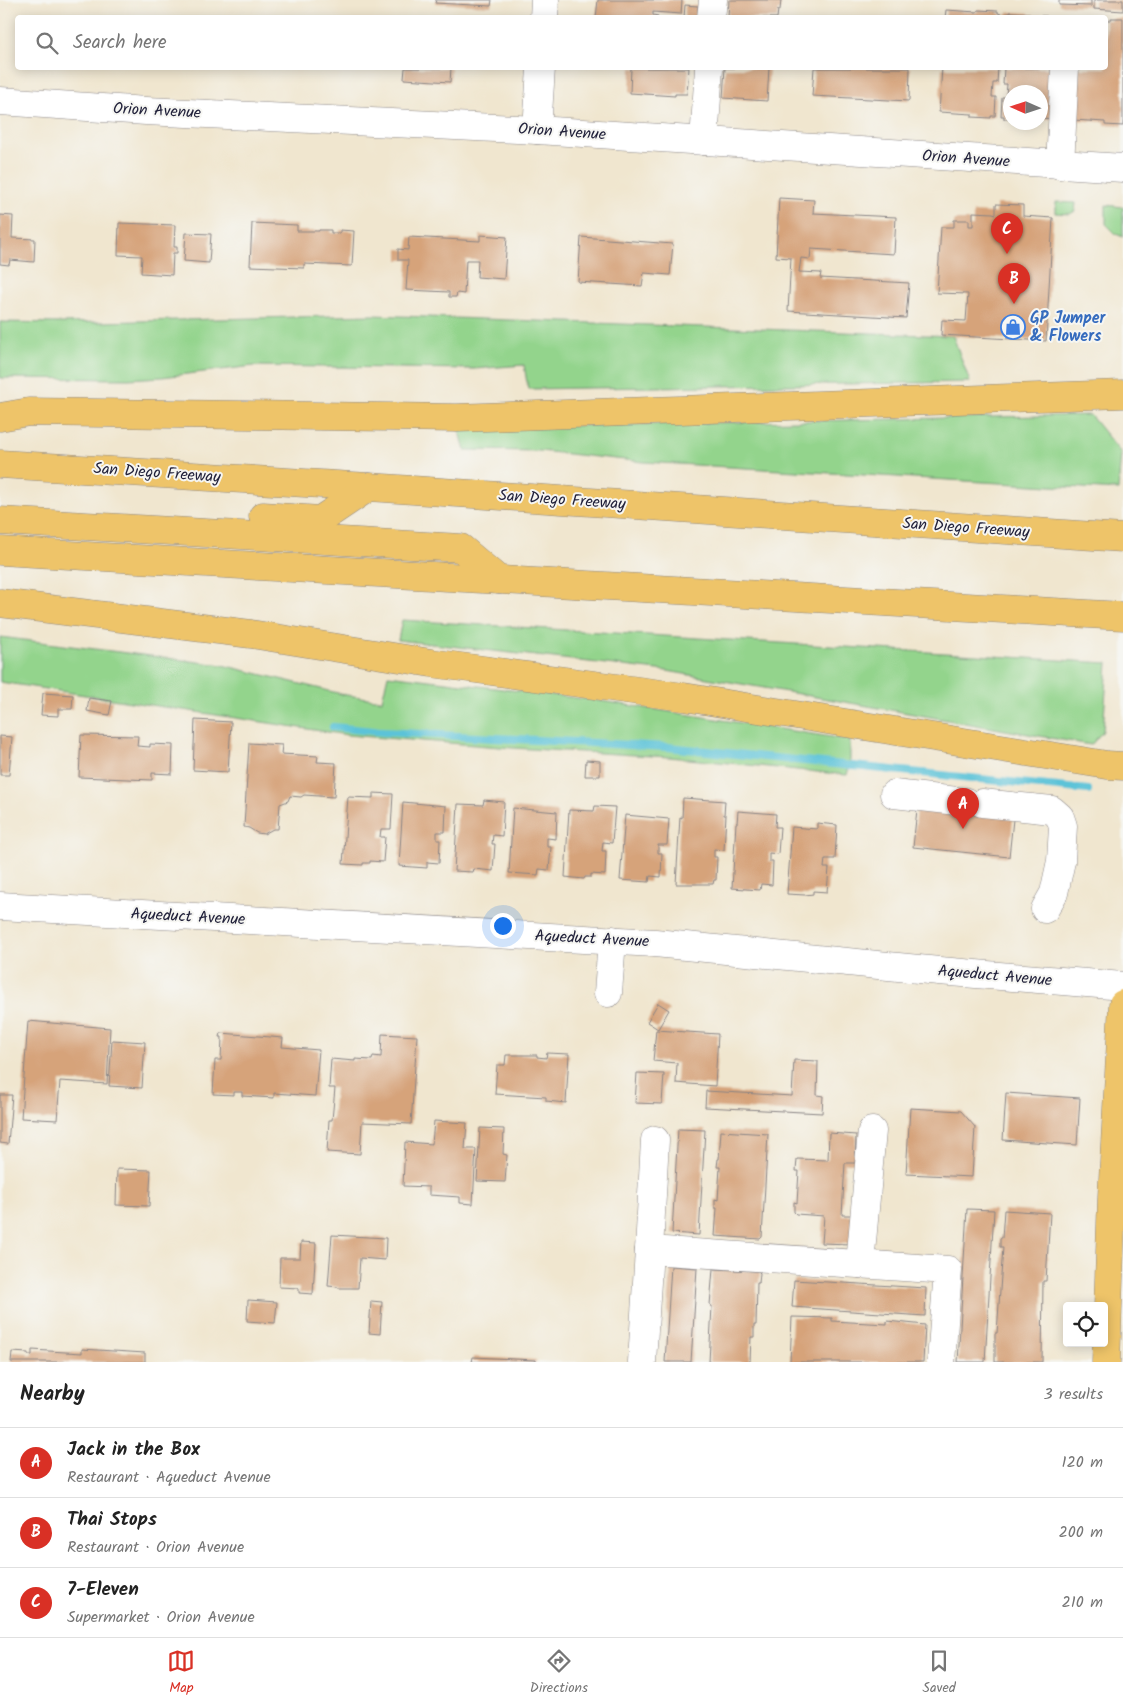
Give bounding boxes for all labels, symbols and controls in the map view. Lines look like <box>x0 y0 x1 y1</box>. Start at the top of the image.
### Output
search box <box>15 15 1108 70</box>
text: Search here <box>73 28 167 58</box>
icon: search <box>33 29 61 57</box>
north arrow <box>1003 85 1048 130</box>
street label: Orion Avenue <box>112 96 202 126</box>
street label: Orion Avenue <box>517 116 607 148</box>
street label: Orion Avenue <box>921 143 1011 175</box>
pin: C <box>991 213 1023 254</box>
pin: B <box>998 263 1030 304</box>
place label: GP Jumper & Flowers <box>1030 306 1107 349</box>
shop icon: GP Jumper & Flowers <box>1000 314 1026 340</box>
street label: San Diego Freeway <box>93 456 222 490</box>
street label: San Diego Freeway <box>498 483 627 517</box>
street label: San Diego Freeway <box>902 511 1031 545</box>
pin: A <box>947 788 979 829</box>
street label: Aqueduct Avenue <box>130 902 246 932</box>
your location <box>490 913 516 939</box>
street label: Aqueduct Avenue <box>534 924 650 954</box>
street label: Aqueduct Avenue <box>937 959 1053 993</box>
map controls <box>1063 1302 1108 1347</box>
button: locate <box>1063 1302 1108 1347</box>
text: Nearby <box>20 1378 85 1411</box>
text: 3 results <box>1044 1382 1103 1407</box>
text: Jack in the Box <box>67 1435 200 1465</box>
text: A <box>31 1450 41 1475</box>
text: 120 m <box>1062 1450 1103 1475</box>
text: Restaurant · Aqueduct Avenue <box>67 1465 271 1490</box>
text: Thai Stops <box>67 1505 157 1535</box>
text: B <box>31 1520 41 1545</box>
text: 200 m <box>1059 1520 1103 1545</box>
text: Restaurant · Orion Avenue <box>67 1535 244 1560</box>
text: 7-Eleven <box>67 1575 139 1605</box>
text: C <box>31 1590 41 1615</box>
text: 210 m <box>1062 1590 1103 1615</box>
text: Supermarket · Orion Avenue <box>67 1605 255 1630</box>
tab: Map <box>167 1647 195 1699</box>
tab: Directions <box>530 1647 588 1699</box>
tab: Saved <box>922 1647 956 1699</box>

